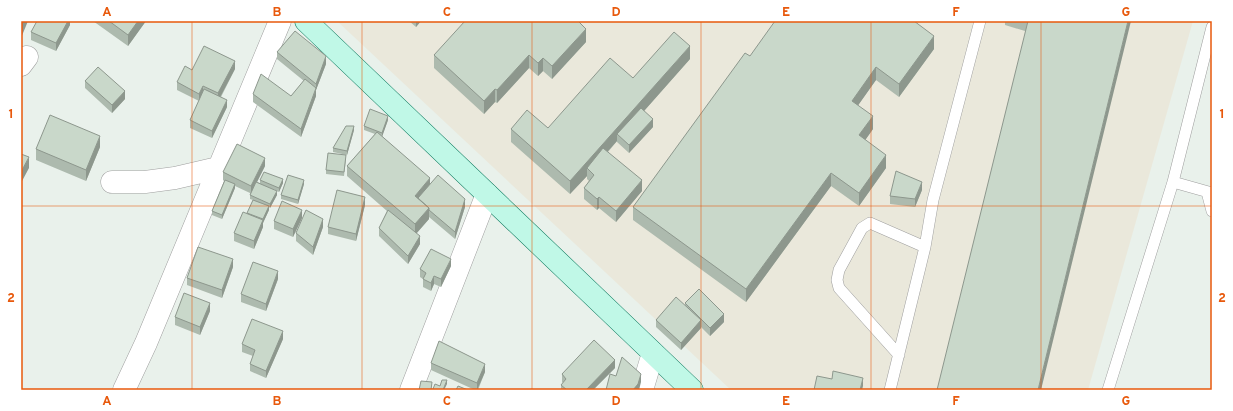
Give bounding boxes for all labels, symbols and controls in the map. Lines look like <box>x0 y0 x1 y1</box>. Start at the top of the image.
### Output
text: A <box>102 5 112 21</box>
text: B <box>273 5 282 21</box>
text: C <box>443 5 451 21</box>
text: D <box>611 5 621 21</box>
text: E <box>782 5 790 21</box>
text: F <box>952 5 960 21</box>
text: G <box>1122 5 1131 21</box>
text: 1 <box>8 107 14 123</box>
text: 1 <box>1219 107 1225 123</box>
text: 2 <box>7 291 15 307</box>
text: 2 <box>1218 291 1226 307</box>
text: A <box>102 394 112 410</box>
text: B <box>273 394 282 410</box>
text: C <box>443 394 451 410</box>
text: D <box>611 394 621 410</box>
text: E <box>782 394 790 410</box>
text: F <box>952 394 960 410</box>
text: G <box>1122 394 1131 410</box>

